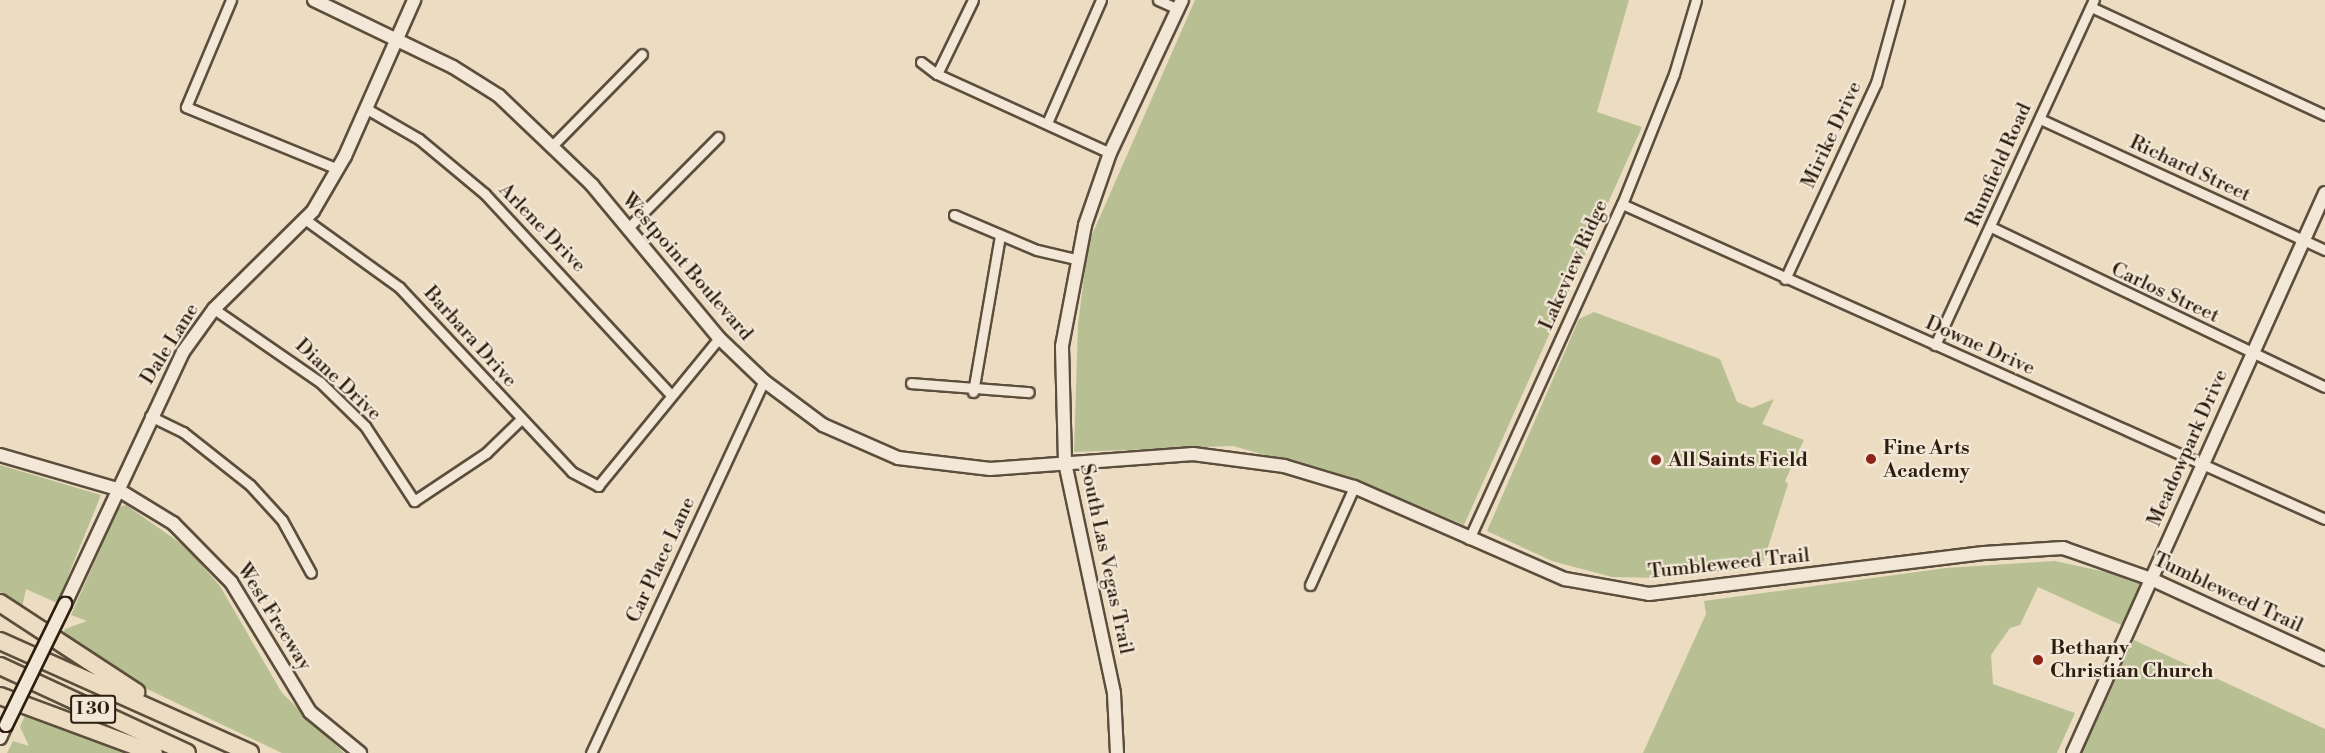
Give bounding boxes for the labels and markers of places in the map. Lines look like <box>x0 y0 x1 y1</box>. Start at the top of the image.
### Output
place label: Fine Arts Academy <box>1883 436 1970 483</box>
place label: All Saints Field <box>1668 448 1808 472</box>
marker: Fine Arts Academy <box>1864 452 1878 466</box>
marker: All Saints Field <box>1649 453 1663 467</box>
place label: Bethany Christian Church <box>2050 636 2213 683</box>
marker: Bethany Christian Church <box>2031 653 2045 667</box>

